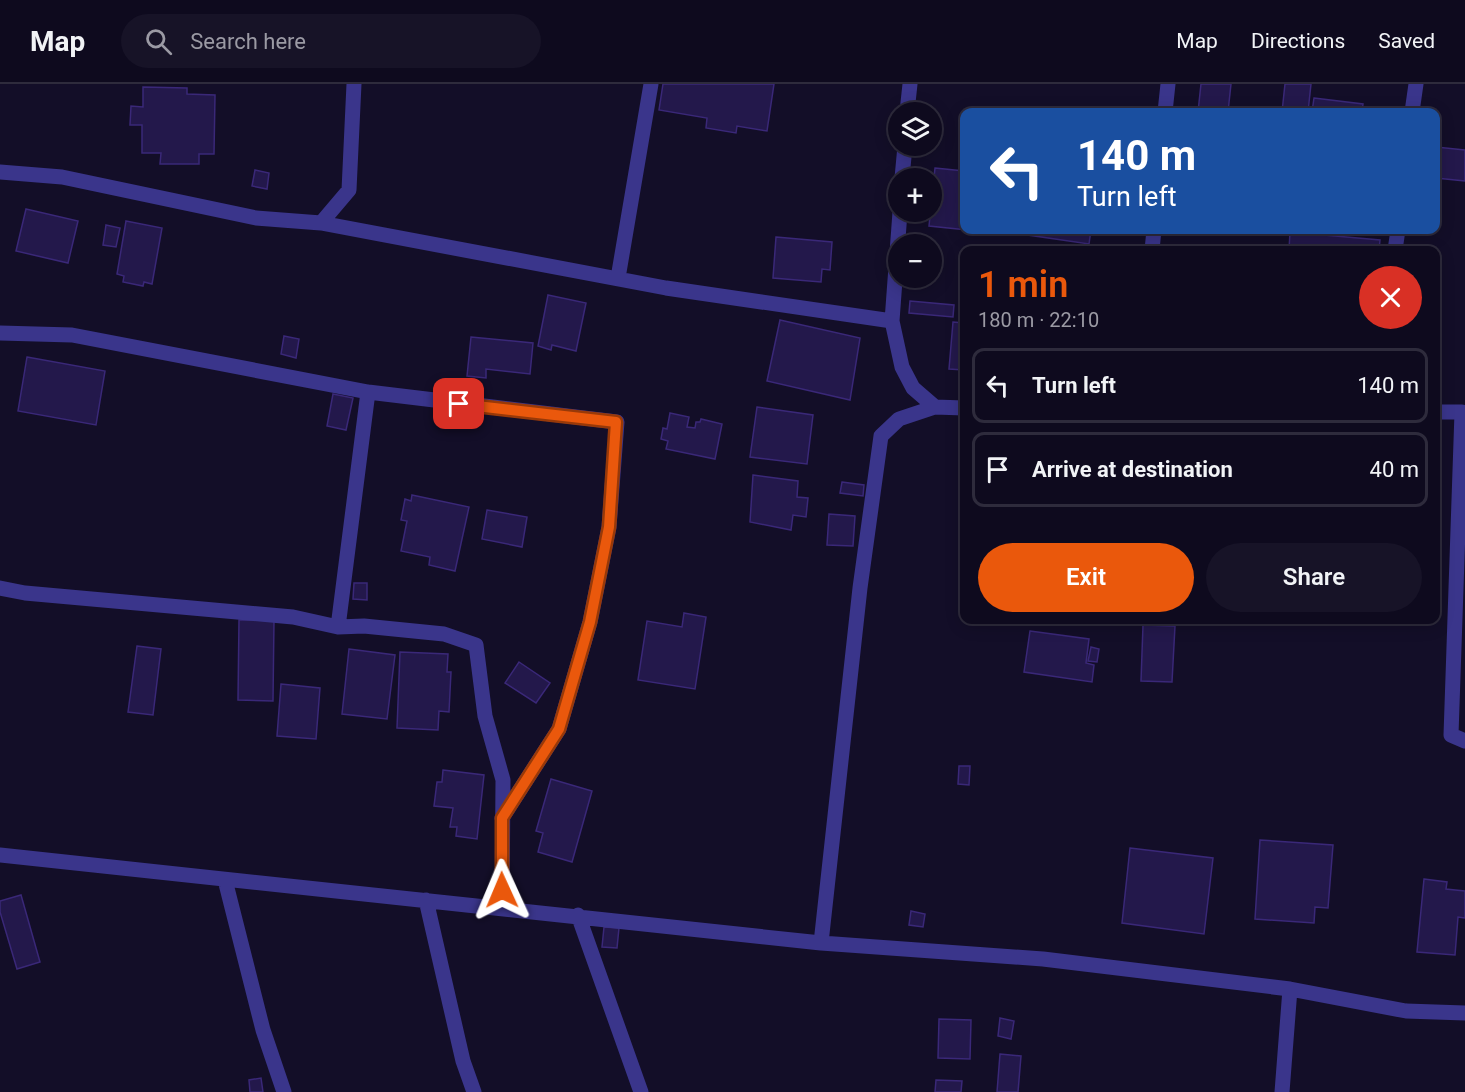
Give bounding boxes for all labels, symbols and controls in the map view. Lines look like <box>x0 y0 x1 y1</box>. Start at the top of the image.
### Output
search box <box>121 14 541 68</box>
text: Map <box>30 25 85 58</box>
icon: search <box>142 25 175 58</box>
text: Search here <box>190 29 306 54</box>
text: Map <box>1176 29 1218 53</box>
text: Directions <box>1251 29 1345 53</box>
text: Saved <box>1378 29 1435 53</box>
map controls <box>888 102 942 288</box>
button: layers <box>888 102 942 156</box>
text: 140 m <box>1077 131 1196 180</box>
icon: left <box>978 132 1056 210</box>
button: + <box>888 168 942 222</box>
text: Turn left <box>1077 181 1177 213</box>
button: − <box>888 234 942 288</box>
text: 1 min <box>978 264 1068 306</box>
button: close <box>1359 266 1422 329</box>
text: 180 m · 22:10 <box>978 308 1099 332</box>
icon: left <box>981 369 1014 402</box>
text: Turn left <box>1032 373 1116 398</box>
text: 140 m <box>1357 373 1419 398</box>
pin <box>433 378 484 429</box>
icon: arrive <box>442 387 475 420</box>
icon: arrive <box>981 453 1014 486</box>
text: Arrive at destination <box>1032 457 1233 482</box>
text: 40 m <box>1370 457 1419 482</box>
button: Exit <box>978 543 1194 612</box>
button: Share <box>1206 543 1422 612</box>
position arrow <box>470 858 534 922</box>

